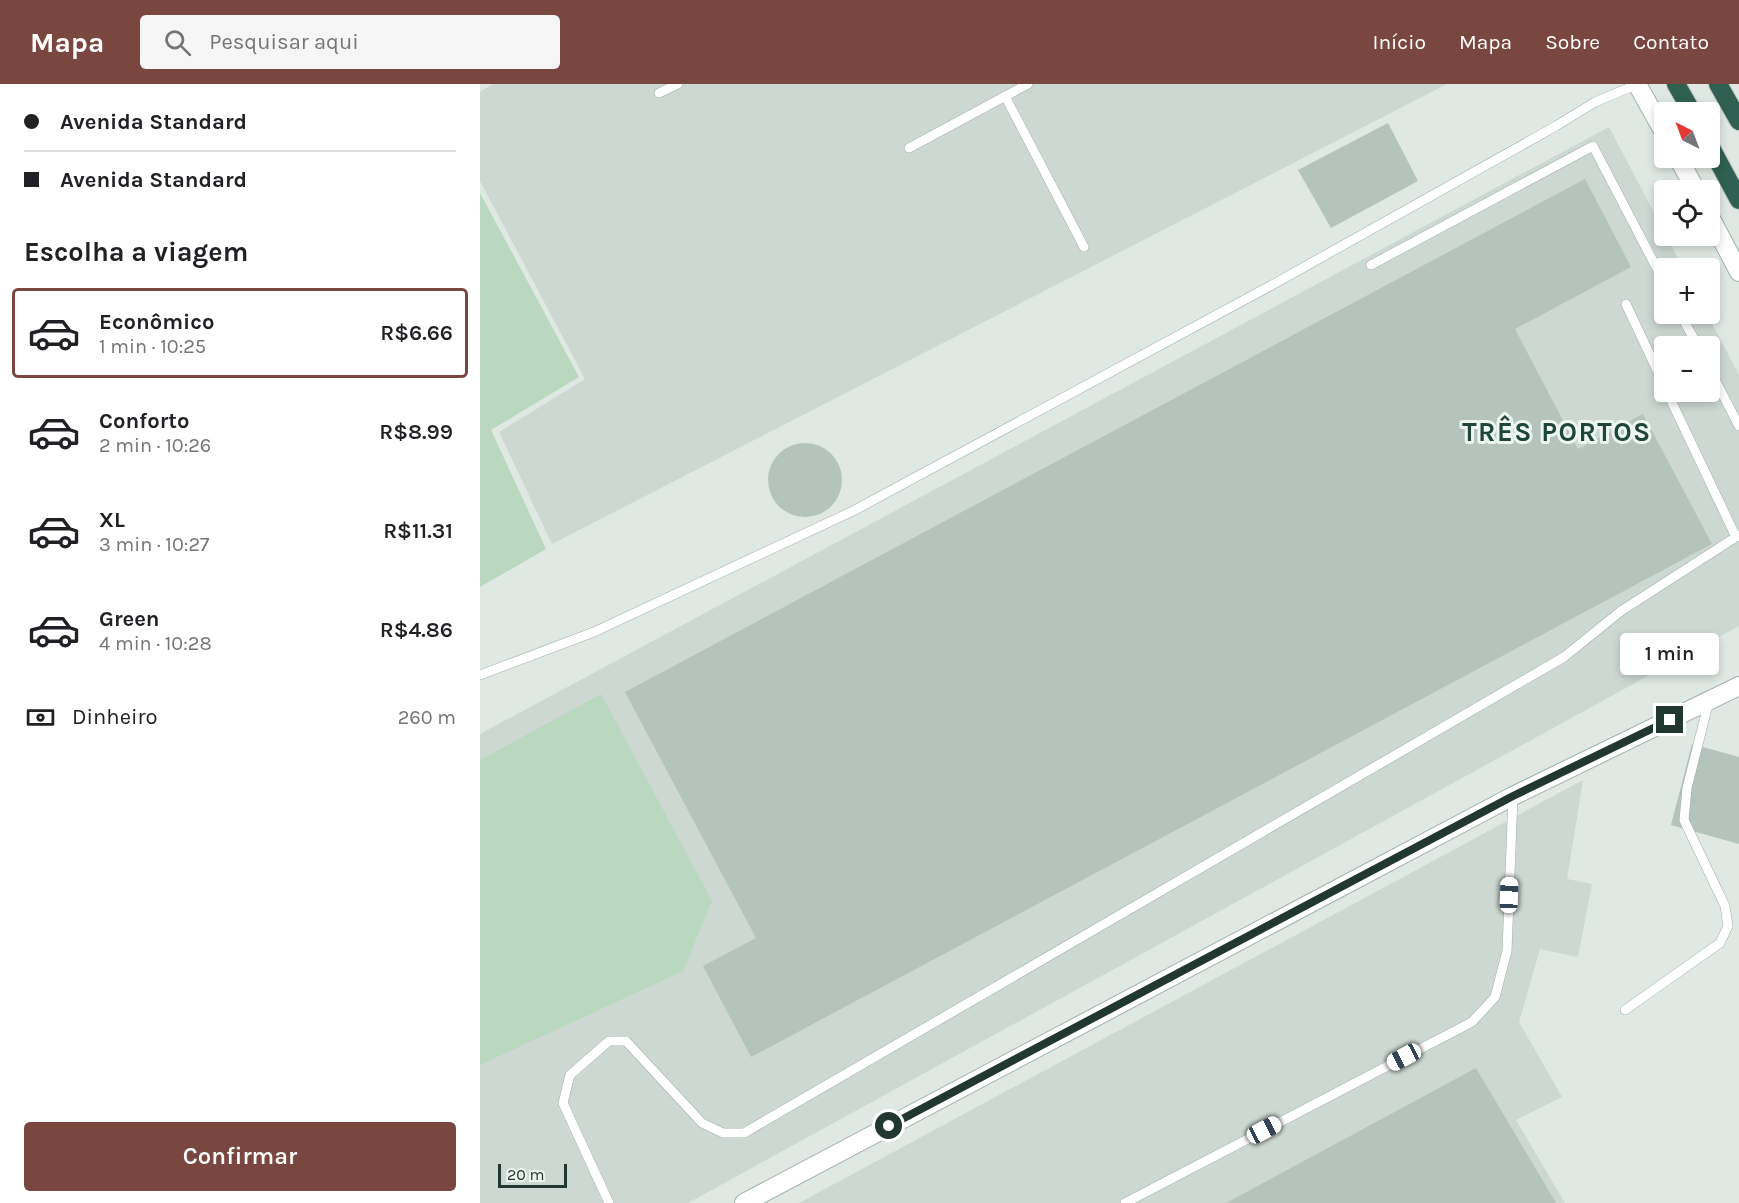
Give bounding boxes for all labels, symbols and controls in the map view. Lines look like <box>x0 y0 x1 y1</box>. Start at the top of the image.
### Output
search box <box>140 15 560 69</box>
text: Mapa <box>30 26 104 59</box>
icon: search <box>161 26 194 59</box>
text: Pesquisar aqui <box>209 29 359 55</box>
text: Início <box>1373 30 1426 54</box>
text: Mapa <box>1459 30 1512 54</box>
text: Sobre <box>1545 30 1600 54</box>
text: Contato <box>1633 30 1709 54</box>
north arrow <box>1654 102 1720 168</box>
map controls <box>1654 102 1720 402</box>
text: Avenida Standard <box>60 109 247 135</box>
text: Avenida Standard <box>60 167 247 193</box>
button: locate <box>1654 180 1720 246</box>
text: Escolha a viagem <box>24 236 248 268</box>
button: + <box>1654 258 1720 324</box>
icon: car <box>27 306 81 360</box>
text: Econômico <box>99 309 214 335</box>
text: R$6.66 <box>380 320 453 346</box>
text: 1 min · 10:25 <box>99 335 206 358</box>
button: − <box>1654 336 1720 402</box>
icon: car <box>27 405 81 459</box>
text: Conforto <box>99 408 189 434</box>
district label: TRÊS PORTOS <box>1462 414 1652 448</box>
text: R$8.99 <box>379 419 453 445</box>
text: 2 min · 10:26 <box>99 434 211 457</box>
icon: car <box>27 504 81 558</box>
text: XL <box>99 507 125 533</box>
text: R$11.31 <box>383 518 453 544</box>
text: 3 min · 10:27 <box>99 533 209 556</box>
icon: car <box>27 603 81 657</box>
text: Green <box>99 606 160 632</box>
text: R$4.86 <box>380 617 453 643</box>
text: 4 min · 10:28 <box>99 632 212 655</box>
callout: 1 min <box>1620 633 1720 675</box>
text: 1 min <box>1645 642 1694 665</box>
icon: cash <box>24 701 57 734</box>
text: Dinheiro <box>72 704 157 730</box>
text: 260 m <box>398 706 456 729</box>
route end <box>1656 706 1683 733</box>
car <box>1499 877 1519 913</box>
car <box>1384 1041 1424 1073</box>
route start <box>875 1112 902 1139</box>
car <box>1244 1114 1284 1146</box>
button: Confirmar <box>24 1122 456 1191</box>
scale bar <box>498 1161 567 1188</box>
text: 20 m <box>507 1165 545 1184</box>

